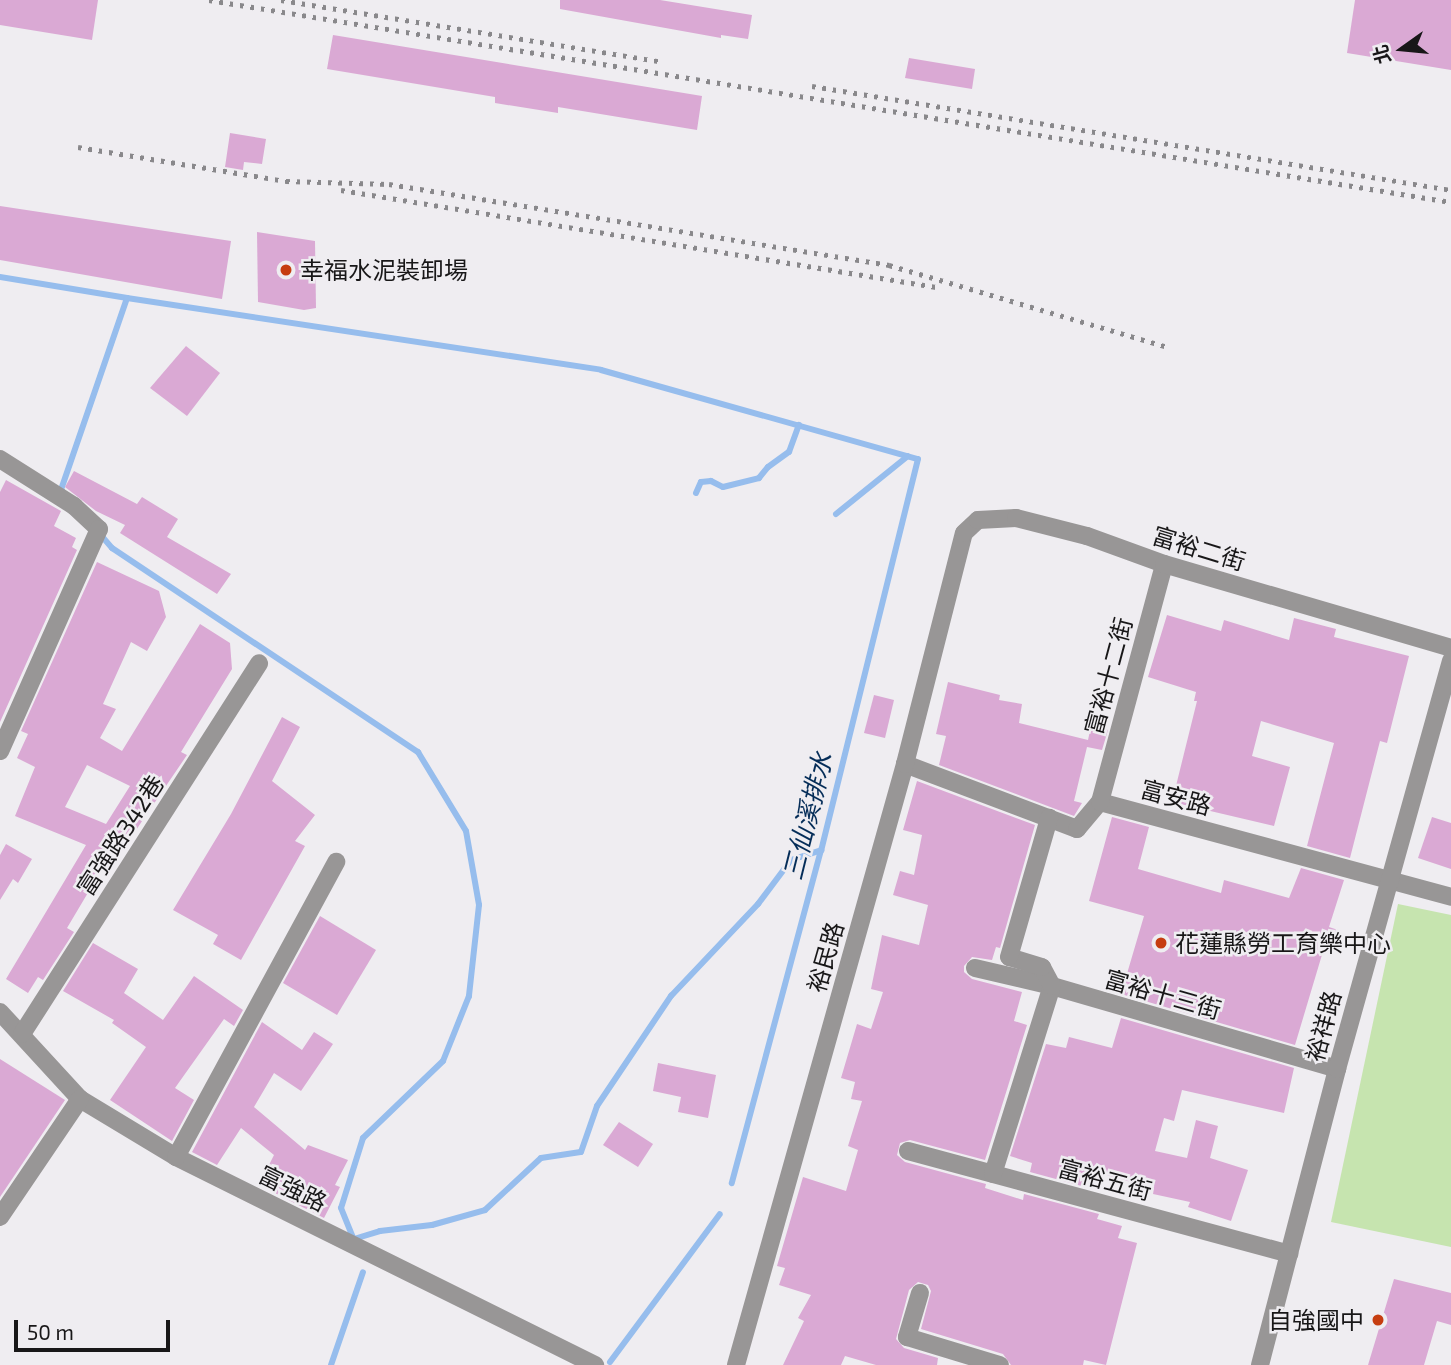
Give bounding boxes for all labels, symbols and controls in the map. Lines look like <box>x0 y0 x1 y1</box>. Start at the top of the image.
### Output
north arrow <box>1367 14 1437 84</box>
text: 北 <box>1368 42 1395 67</box>
place label: 幸福水泥裝卸場 <box>300 256 468 284</box>
marker: 幸福水泥裝卸場 <box>278 262 294 278</box>
street label: 富裕二街 <box>1149 520 1249 576</box>
street label: 富裕十二街 <box>1079 614 1137 738</box>
water label: 三仙溪排水 <box>776 749 838 883</box>
street label: 富強路342巷 <box>70 769 170 901</box>
street label: 富安路 <box>1137 774 1215 820</box>
street label: 裕民路 <box>801 918 849 996</box>
place label: 花蓮縣勞工育樂中心 <box>1175 929 1391 957</box>
marker: 花蓮縣勞工育樂中心 <box>1153 935 1169 951</box>
street label: 富裕十三街 <box>1101 964 1225 1024</box>
street label: 裕祥路 <box>1300 987 1346 1065</box>
street label: 富裕五街 <box>1055 1153 1155 1205</box>
street label: 富強路 <box>254 1159 332 1217</box>
scale bar <box>18 1306 173 1350</box>
place label: 自強國中 <box>1268 1306 1364 1334</box>
marker: 自強國中 <box>1370 1312 1386 1328</box>
text: 50 m <box>27 1319 74 1344</box>

